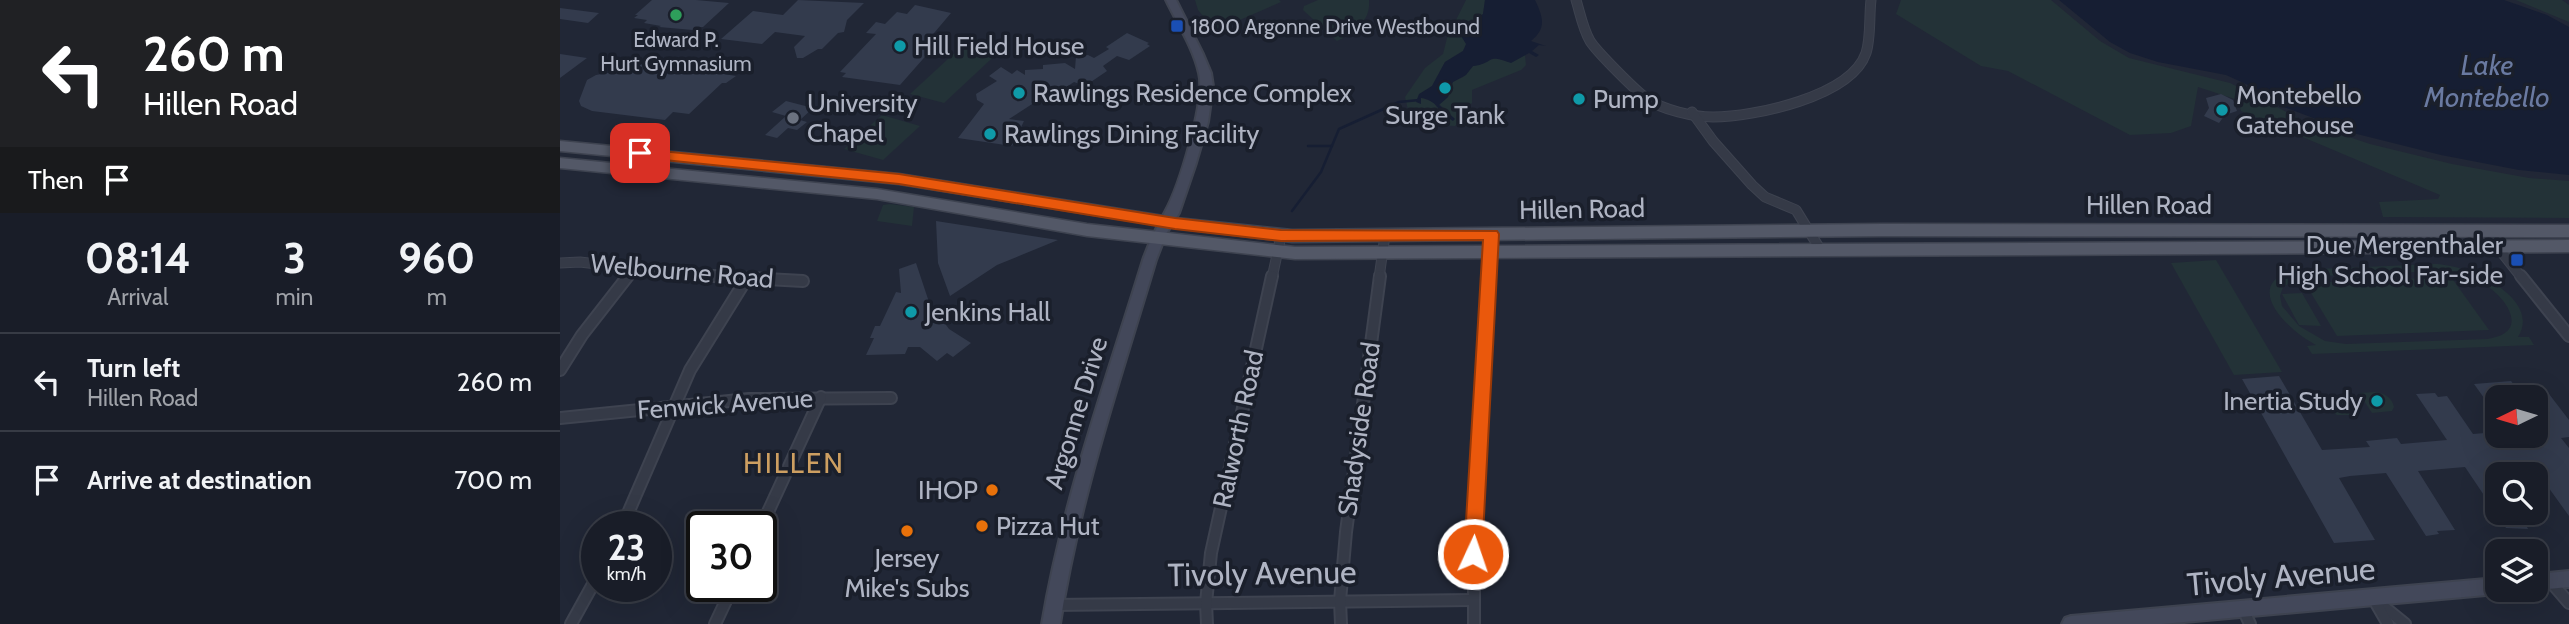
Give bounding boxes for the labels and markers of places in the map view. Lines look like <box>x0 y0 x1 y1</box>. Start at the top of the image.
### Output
marker: Edward P. Hurt Gymnasium <box>668 7 684 23</box>
place label: 1800 Argonne Drive Westbound <box>1191 14 1480 39</box>
marker: 1800 Argonne Drive Westbound <box>1169 18 1185 34</box>
place label: Edward P. Hurt Gymnasium <box>600 27 752 76</box>
place label: Hill Field House <box>914 30 1084 62</box>
marker: Hill Field House <box>892 38 908 54</box>
place label: Rawlings Residence Complex <box>1033 77 1353 109</box>
place label: Montebello Gatehouse <box>2236 79 2362 141</box>
marker: Surge Tank <box>1437 80 1453 96</box>
place label: Pump <box>1593 83 1659 115</box>
marker: Rawlings Residence Complex <box>1011 85 1027 101</box>
place label: University Chapel <box>807 87 918 149</box>
marker: Pump <box>1571 91 1587 107</box>
place label: Surge Tank <box>1385 99 1505 131</box>
marker: Montebello Gatehouse <box>2214 102 2230 118</box>
marker: University Chapel <box>785 110 801 126</box>
place label: Rawlings Dining Facility <box>1004 118 1259 150</box>
pin <box>610 123 670 183</box>
marker: Rawlings Dining Facility <box>982 126 998 142</box>
place label: Due Mergenthaler High School Far-side <box>2278 229 2504 291</box>
marker: Due Mergenthaler High School Far-side <box>2509 252 2525 268</box>
place label: Jenkins Hall <box>924 296 1050 328</box>
marker: Jenkins Hall <box>903 304 919 320</box>
place label: Inertia Study <box>2223 385 2363 417</box>
marker: Inertia Study <box>2369 393 2385 409</box>
place label: IHOP <box>918 474 978 506</box>
marker: IHOP <box>984 482 1000 498</box>
place label: Pizza Hut <box>996 510 1100 542</box>
marker: Pizza Hut <box>974 518 990 534</box>
marker: Jersey Mike's Subs <box>899 523 915 539</box>
place label: Jersey Mike's Subs <box>845 542 970 604</box>

